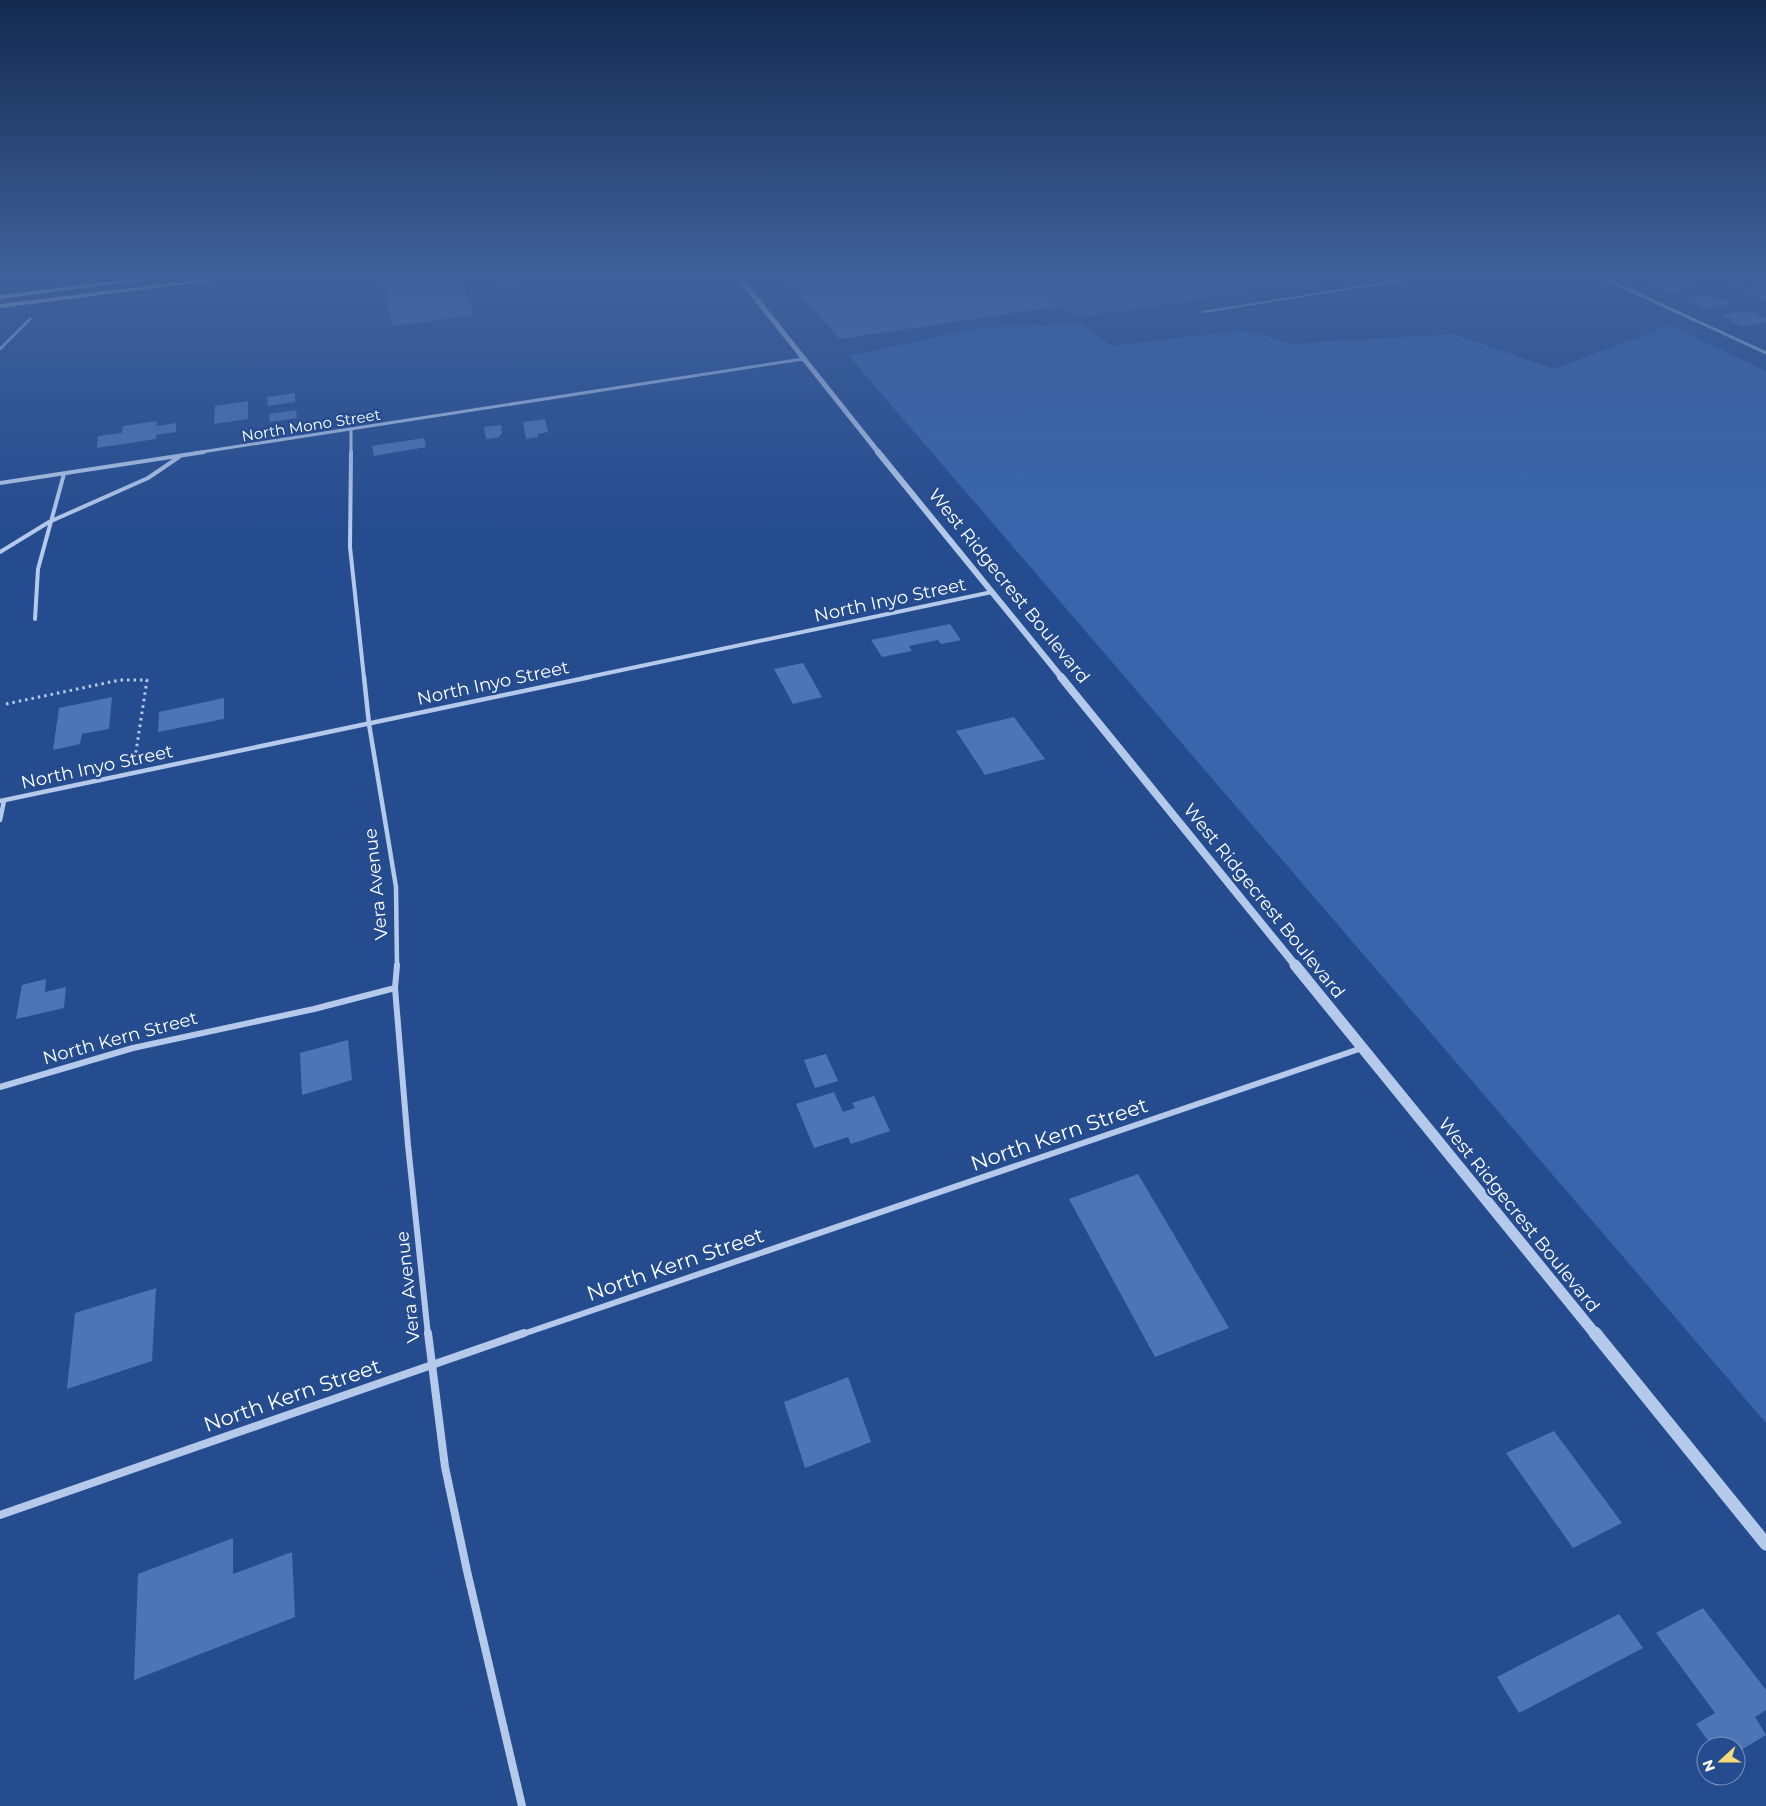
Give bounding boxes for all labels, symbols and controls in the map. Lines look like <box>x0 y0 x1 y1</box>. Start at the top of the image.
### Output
street label: North Mono Street <box>240 405 382 445</box>
street label: West Ridgecrest Boulevard <box>924 484 1094 688</box>
street label: North Inyo Street <box>812 573 968 627</box>
street label: North Inyo Street <box>415 656 571 710</box>
street label: North Inyo Street <box>19 740 175 794</box>
street label: West Ridgecrest Boulevard <box>1179 799 1349 1003</box>
street label: Vera Avenue <box>359 827 393 941</box>
street label: North Kern Street <box>40 1007 200 1069</box>
street label: North Kern Street <box>967 1092 1151 1176</box>
street label: West Ridgecrest Boulevard <box>1434 1113 1604 1317</box>
street label: North Kern Street <box>583 1222 767 1306</box>
street label: Vera Avenue <box>391 1230 425 1344</box>
street label: North Kern Street <box>200 1353 384 1437</box>
north arrow <box>1696 1736 1746 1786</box>
text: N <box>1698 1757 1719 1774</box>

